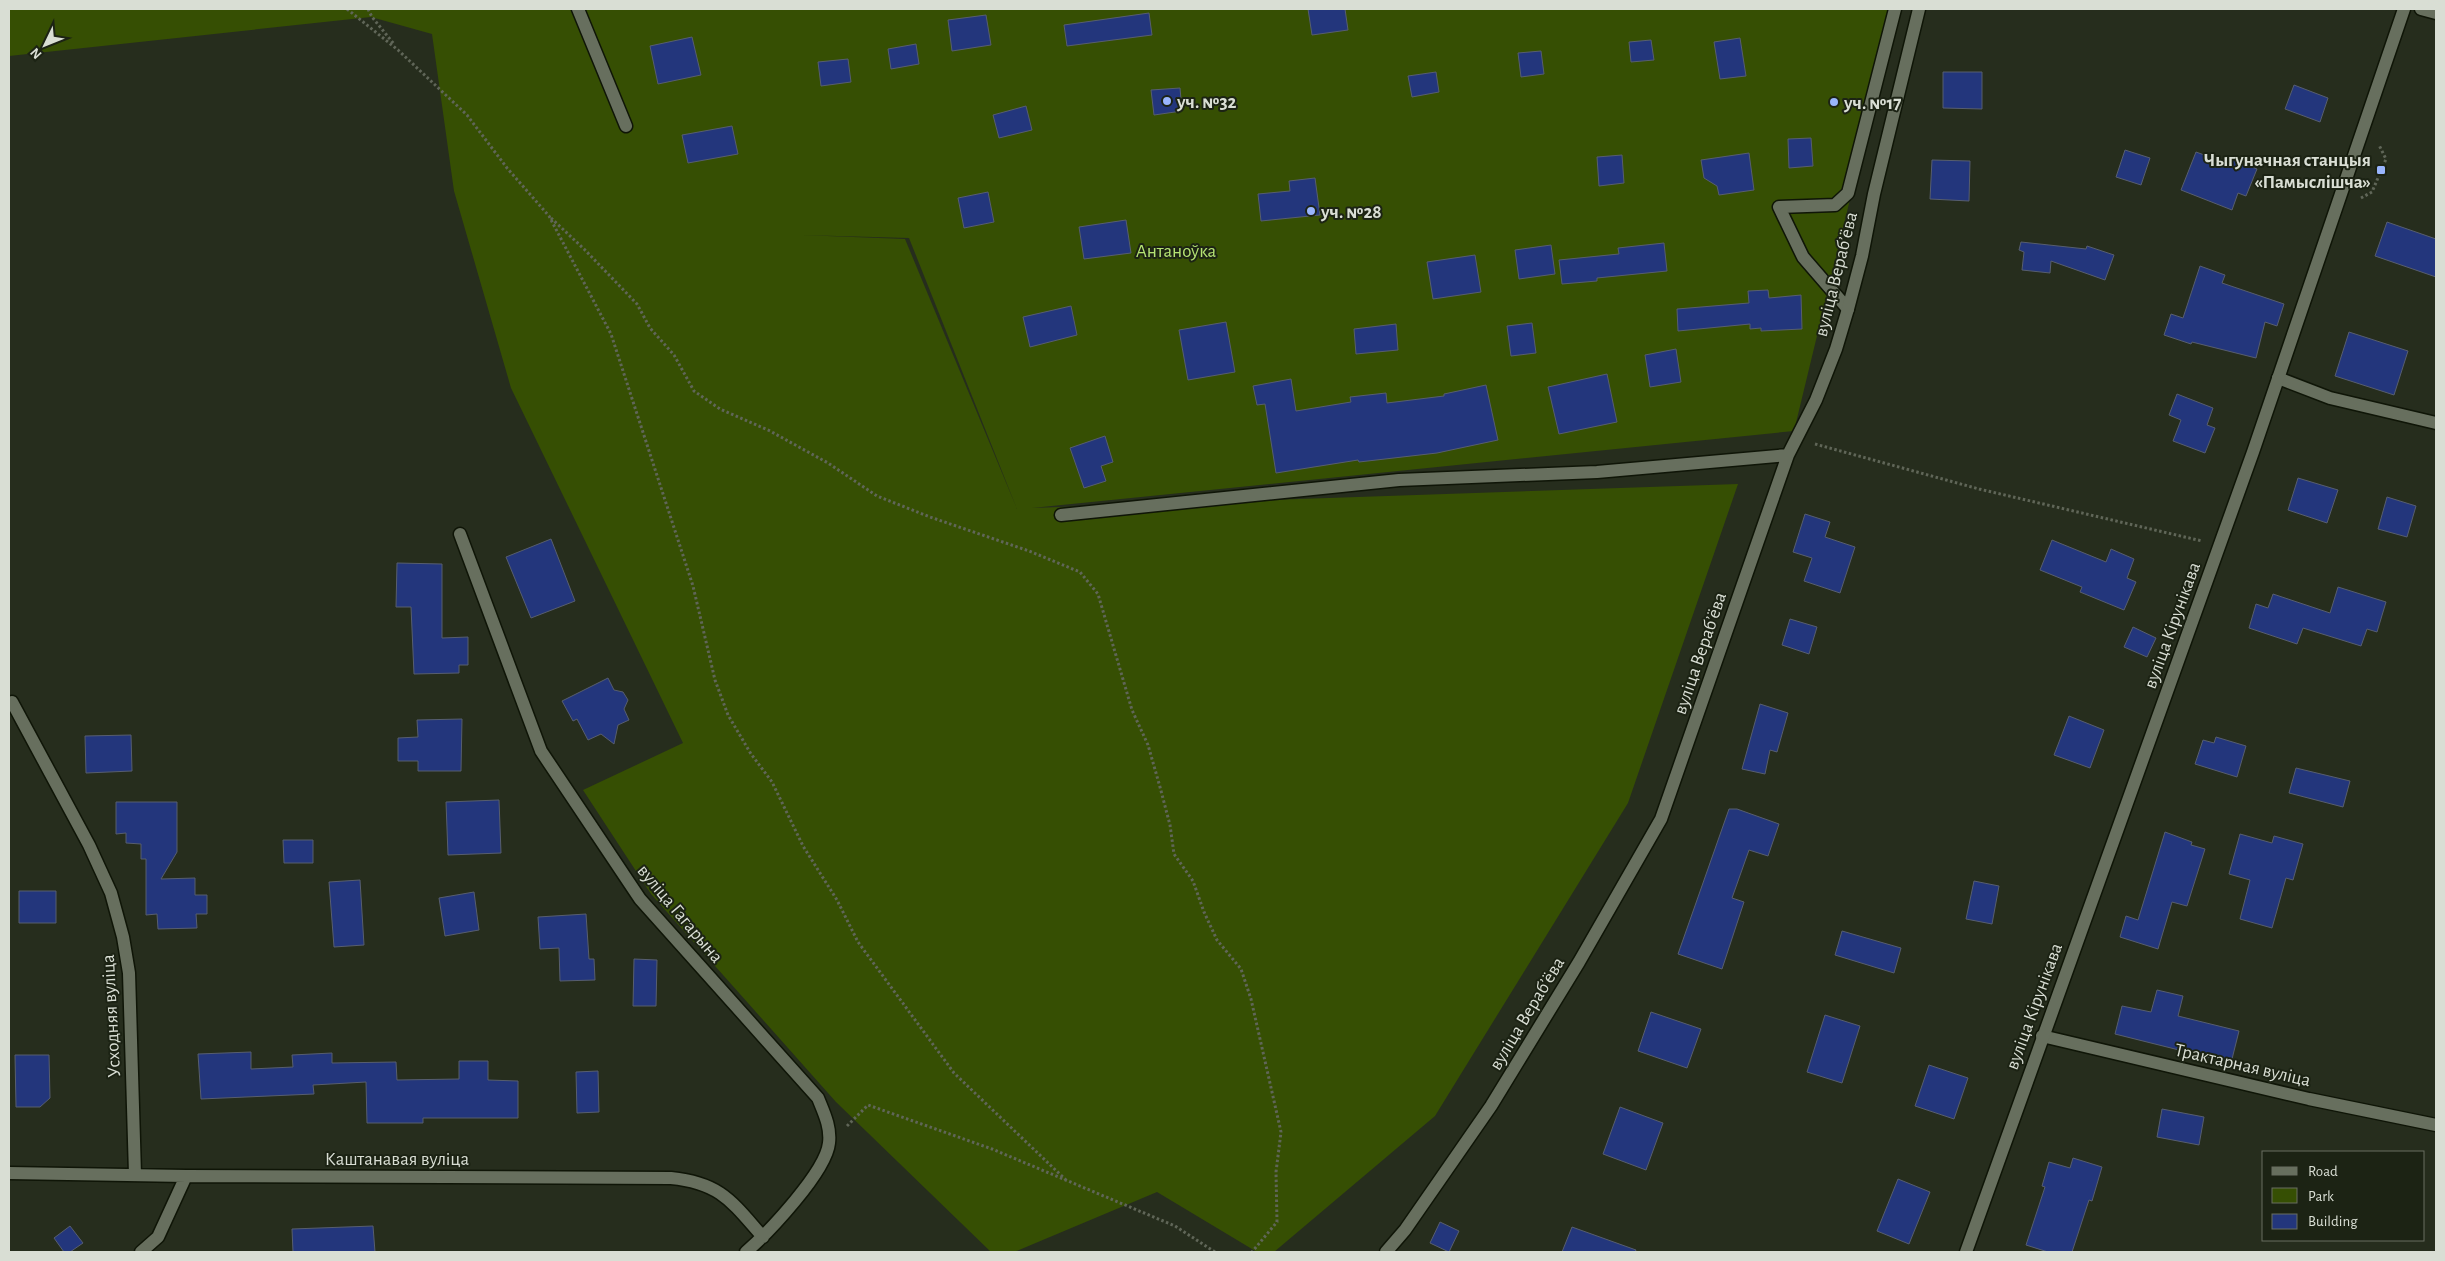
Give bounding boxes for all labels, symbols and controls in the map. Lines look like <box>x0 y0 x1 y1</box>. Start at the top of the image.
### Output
north arrow <box>20 20 70 70</box>
text: N <box>28 45 45 62</box>
place label: уч. №32 <box>1176 93 1237 112</box>
place label: уч. №17 <box>1843 94 1901 113</box>
marker: уч. №32 <box>1161 95 1173 107</box>
marker: уч. №17 <box>1828 96 1840 108</box>
place label: Чыгуначная станцыя «Памыслішча» <box>2204 151 2371 192</box>
marker: Чыгуначная станцыя «Памыслішча» <box>2375 164 2387 176</box>
place label: уч. №28 <box>1320 203 1382 222</box>
marker: уч. №28 <box>1305 205 1317 217</box>
street label: вуліца Верабʼёва <box>1812 210 1861 339</box>
park label: Антаноўка <box>1136 242 1217 261</box>
street label: вуліца Кірунікава <box>2141 559 2204 691</box>
street label: вуліца Верабʼёва <box>1671 590 1730 717</box>
street label: вуліца Гагарына <box>633 861 726 967</box>
street label: вуліца Кірунікава <box>2003 940 2066 1072</box>
street label: Усходняя вуліца <box>99 954 124 1078</box>
street label: вуліца Верабʼёва <box>1486 954 1569 1074</box>
street label: Трактарная вуліца <box>2173 1041 2313 1090</box>
street label: Каштанавая вуліца <box>325 1150 470 1169</box>
legend <box>2262 1151 2425 1241</box>
text: Road <box>2308 1164 2338 1179</box>
text: Park <box>2308 1189 2334 1204</box>
text: Building <box>2308 1214 2358 1229</box>

